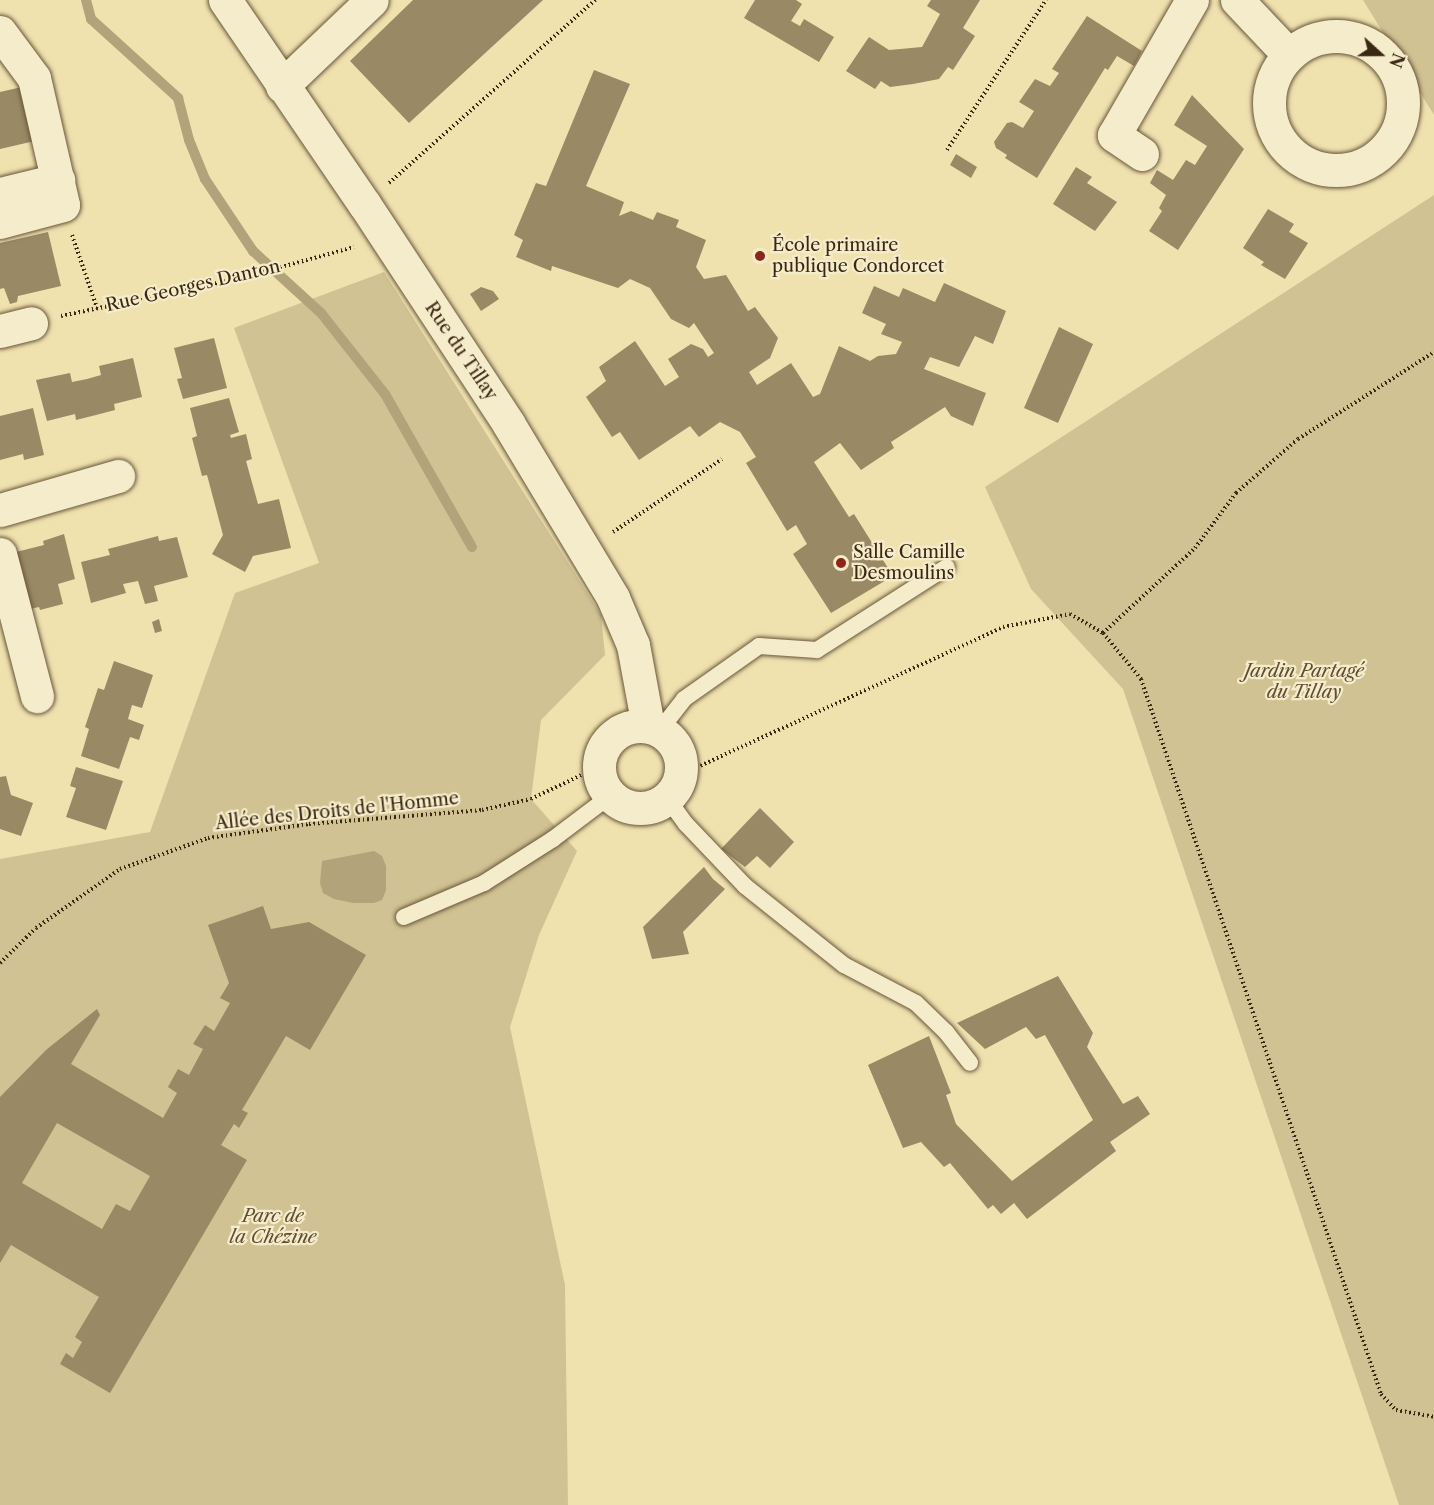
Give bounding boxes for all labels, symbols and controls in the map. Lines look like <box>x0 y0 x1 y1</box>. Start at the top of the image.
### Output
north arrow <box>1350 24 1410 84</box>
text: N <box>1385 50 1409 71</box>
place label: École primaire publique Condorcet <box>772 235 944 278</box>
marker: École primaire publique Condorcet <box>753 249 767 263</box>
street label: Rue Georges Danton <box>104 255 282 317</box>
street label: Rue du Tillay <box>420 298 502 404</box>
place label: Salle Camille Desmoulins <box>853 542 965 584</box>
marker: Salle Camille Desmoulins <box>834 556 848 570</box>
park label: Jardin Partagé du Tillay <box>1244 661 1364 704</box>
street label: Allée des Droits de l'Homme <box>214 787 460 835</box>
park label: Parc de la Chézine <box>230 1206 316 1248</box>

